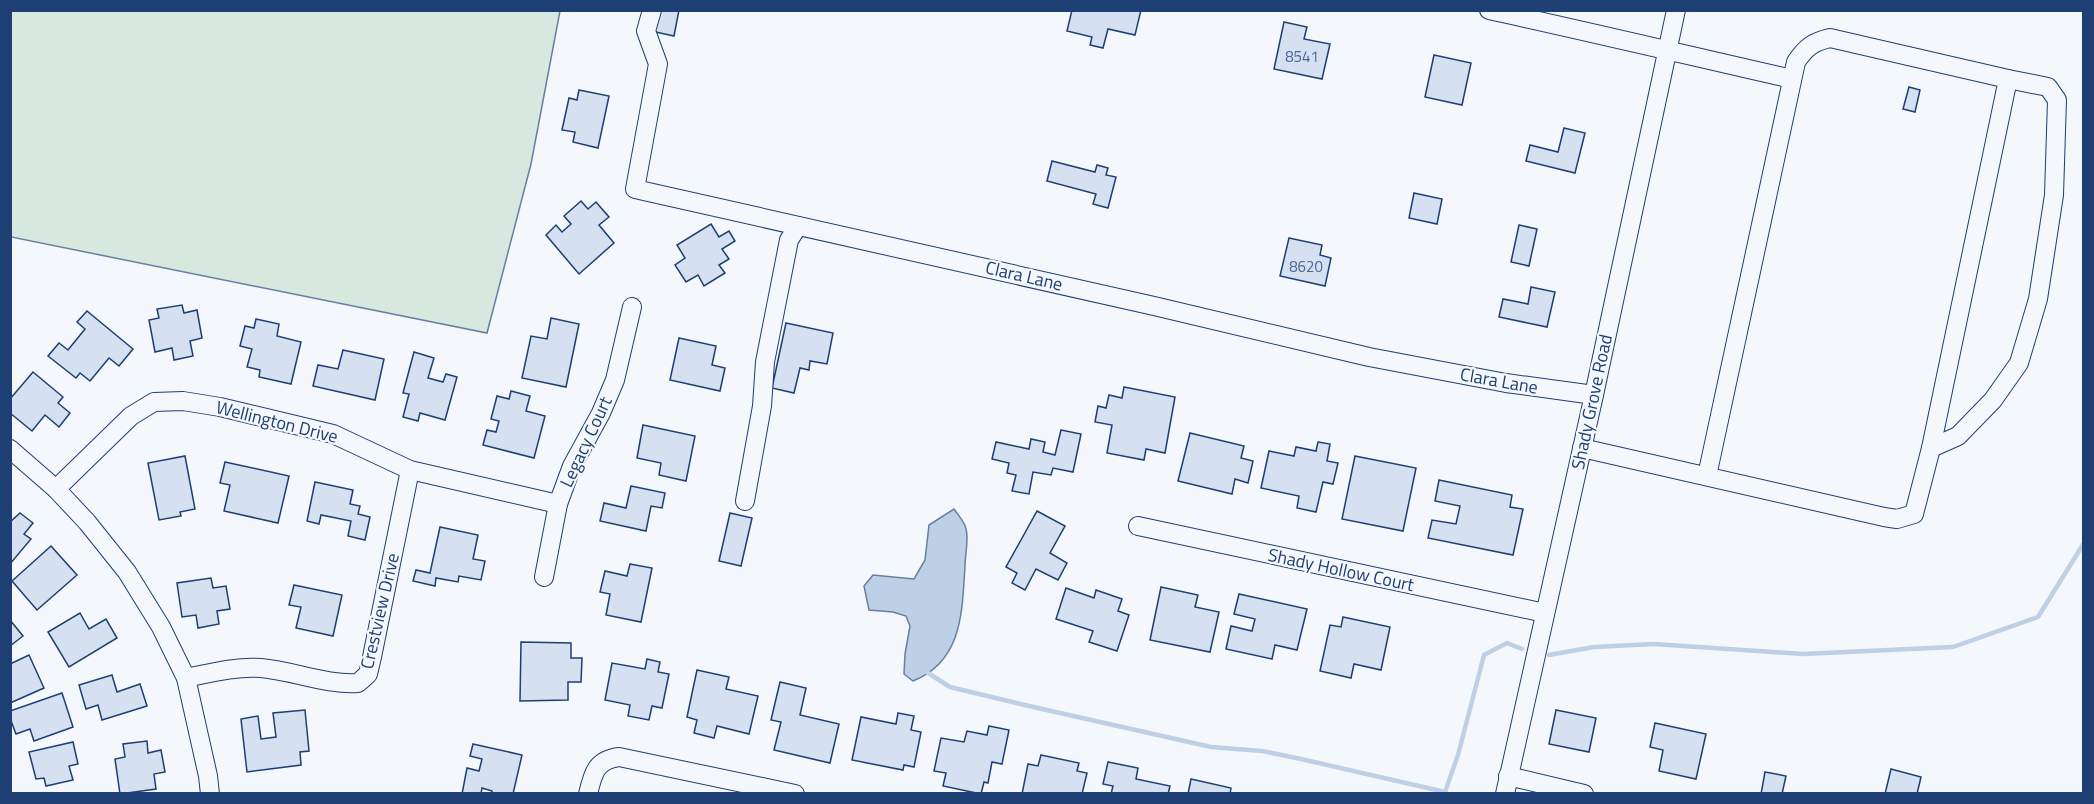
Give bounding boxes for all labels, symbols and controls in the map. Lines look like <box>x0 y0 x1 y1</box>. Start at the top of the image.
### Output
house number: 8541 <box>1285 45 1319 68</box>
street label: Clara Lane <box>983 254 1065 298</box>
house number: 8620 <box>1289 255 1323 278</box>
street label: Shady Grove Road <box>1564 332 1619 472</box>
street label: Clara Lane <box>1458 360 1540 401</box>
street label: Legacy Court <box>553 391 619 492</box>
street label: Wellington Drive <box>213 393 341 450</box>
street label: Shady Hollow Court <box>1266 541 1417 598</box>
street label: Crestview Drive <box>353 550 406 672</box>

